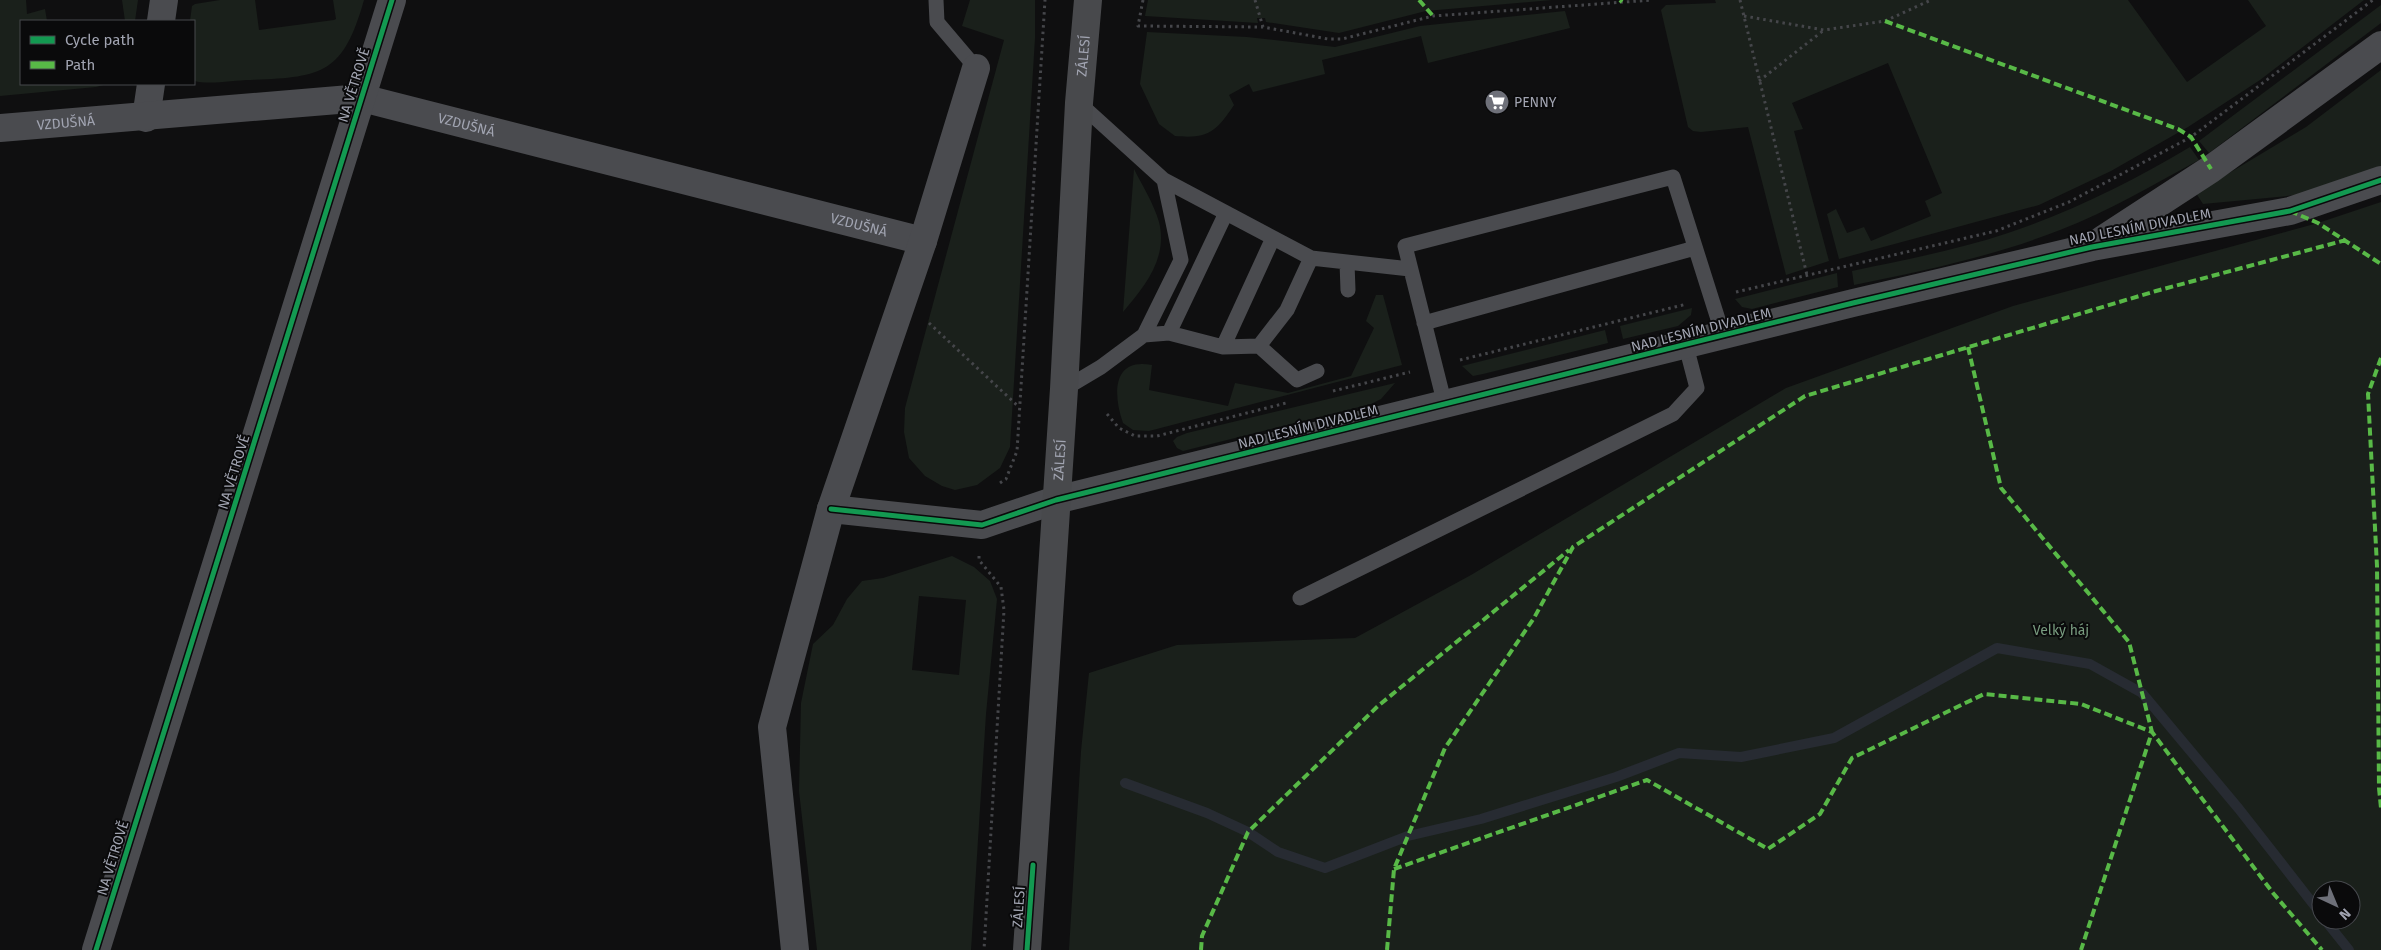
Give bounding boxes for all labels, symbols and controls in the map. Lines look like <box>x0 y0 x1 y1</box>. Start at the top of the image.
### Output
legend <box>20 20 195 85</box>
text: Cycle path <box>65 31 135 49</box>
street label: ZÁLESÍ <box>1072 34 1093 77</box>
street label: NA VĚTROVĚ <box>334 45 373 124</box>
text: Path <box>65 56 95 74</box>
supermarket icon: PENNY <box>1484 89 1510 115</box>
place label: PENNY <box>1514 94 1557 111</box>
street label: VZDUŠNÁ <box>436 109 497 140</box>
street label: VZDUŠNÁ <box>36 111 96 133</box>
street label: NAD LESNÍM DIVADLEM <box>2068 204 2212 249</box>
street label: VZDUŠNÁ <box>829 209 889 240</box>
street label: NAD LESNÍM DIVADLEM <box>1629 303 1773 356</box>
street label: NAD LESNÍM DIVADLEM <box>1236 400 1380 453</box>
street label: NA VĚTROVĚ <box>214 432 253 511</box>
street label: ZÁLESÍ <box>1049 439 1069 481</box>
park label: Velký háj <box>2033 622 2089 639</box>
street label: NA VĚTROVĚ <box>93 818 132 897</box>
north arrow <box>2311 880 2361 930</box>
street label: ZÁLESÍ <box>1008 886 1029 928</box>
text: N <box>2335 905 2354 923</box>

